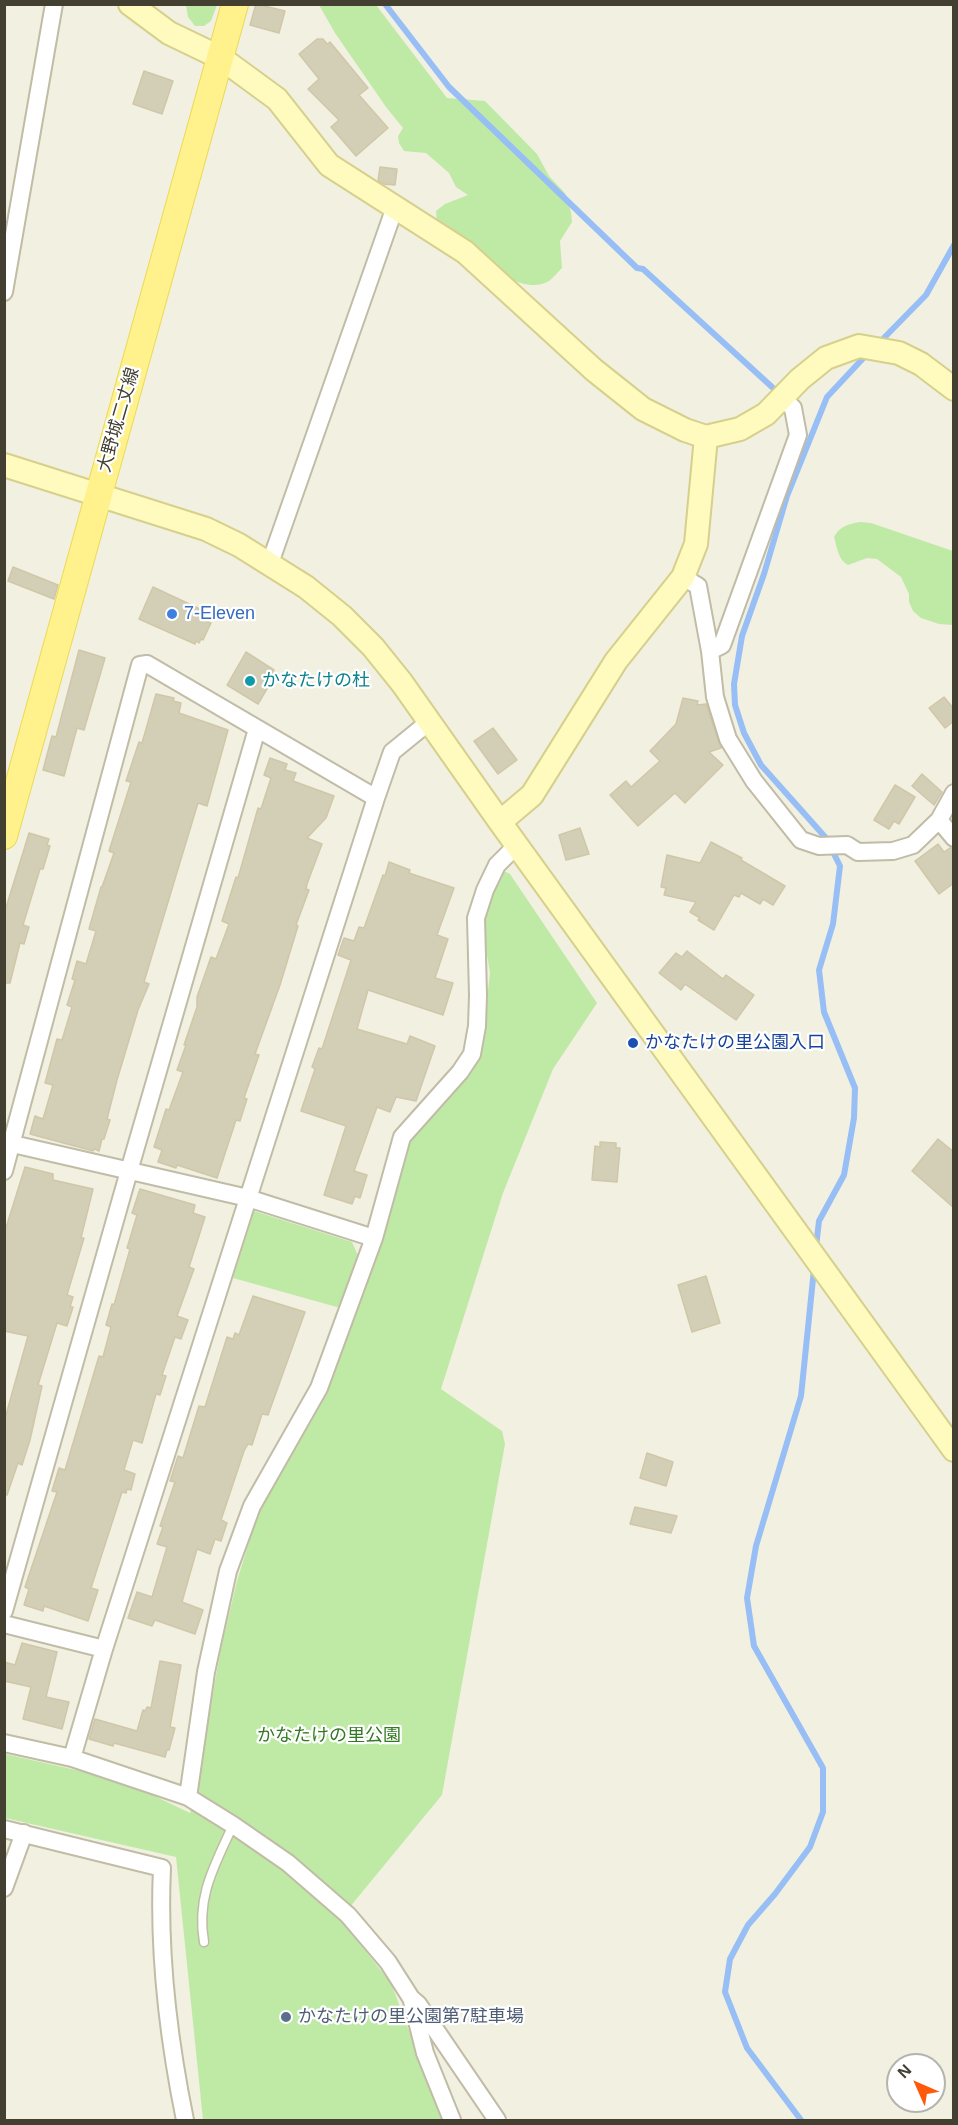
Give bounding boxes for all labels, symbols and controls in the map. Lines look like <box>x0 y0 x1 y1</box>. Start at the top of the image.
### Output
street label: 大野城二丈線 <box>94 365 144 475</box>
place label: 7-Eleven <box>184 603 255 625</box>
marker: 7-Eleven <box>165 607 179 621</box>
place label: かなたけの杜 <box>262 670 370 692</box>
marker: かなたけの杜 <box>243 674 257 688</box>
place label: かなたけの里公園入口 <box>645 1032 825 1054</box>
marker: かなたけの里公園入口 <box>626 1036 640 1050</box>
park label: かなたけの里公園 <box>257 1725 401 1747</box>
place label: かなたけの里公園第7駐車場 <box>298 2006 524 2028</box>
marker: かなたけの里公園第7駐車場 <box>279 2010 293 2024</box>
north arrow <box>886 2053 946 2113</box>
text: N <box>894 2061 914 2081</box>

